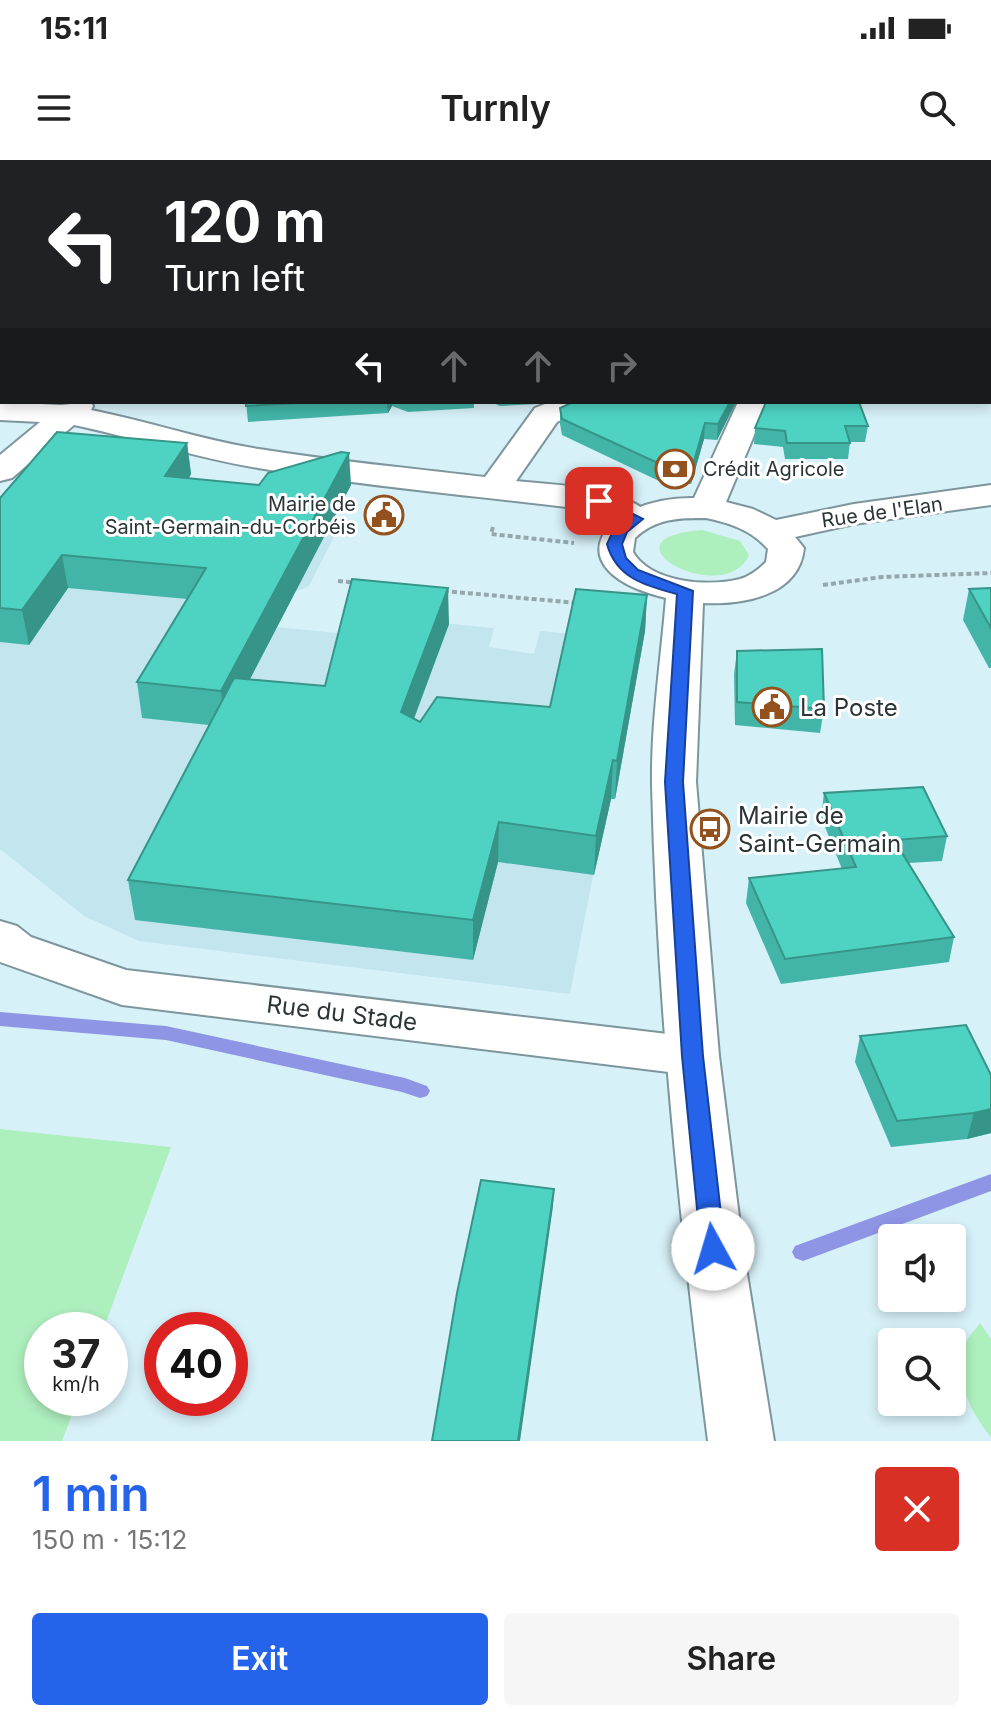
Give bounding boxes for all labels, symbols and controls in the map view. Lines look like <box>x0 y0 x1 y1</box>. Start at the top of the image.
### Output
text: 15:11 <box>40 10 108 46</box>
icon: menu <box>32 86 76 130</box>
text: Turnly <box>440 86 551 130</box>
icon: search <box>915 86 959 130</box>
text: 120 m <box>164 188 326 256</box>
icon: left <box>32 192 136 296</box>
text: Turn left <box>164 256 305 300</box>
icon: left <box>348 344 392 388</box>
icon: ahead <box>432 344 476 388</box>
icon: ahead <box>516 344 560 388</box>
icon: right <box>600 344 644 388</box>
bank icon: Crédit Agricole <box>654 448 696 490</box>
place label: Crédit Agricole <box>703 457 844 481</box>
pin <box>565 467 633 535</box>
icon: arrive <box>577 479 621 523</box>
place label: Mairie de Saint-Germain-du-Corbéis <box>105 492 356 539</box>
street label: Rue de l'Elan <box>820 492 944 532</box>
public building icon: Mairie de Saint-Germain-du-Corbéis <box>363 494 405 536</box>
public building icon: La Poste <box>751 686 793 728</box>
place label: La Poste <box>800 693 898 722</box>
place label: Mairie de Saint-Germain <box>738 801 901 858</box>
bus stop icon: Mairie de Saint-Germain <box>689 808 731 850</box>
street label: Rue du Stade <box>265 989 419 1037</box>
position arrow <box>671 1207 755 1291</box>
map controls <box>878 1224 966 1416</box>
button: sound <box>878 1224 966 1312</box>
speed limit sign: 40 <box>144 1312 248 1416</box>
button: search <box>878 1328 966 1416</box>
text: 37 <box>51 1329 101 1378</box>
text: km/h <box>52 1372 100 1396</box>
text: 1 min <box>32 1464 150 1523</box>
button: close <box>875 1467 959 1551</box>
text: 150 m · 15:12 <box>32 1524 187 1555</box>
button: Exit <box>32 1613 488 1705</box>
button: Share <box>504 1613 959 1705</box>

